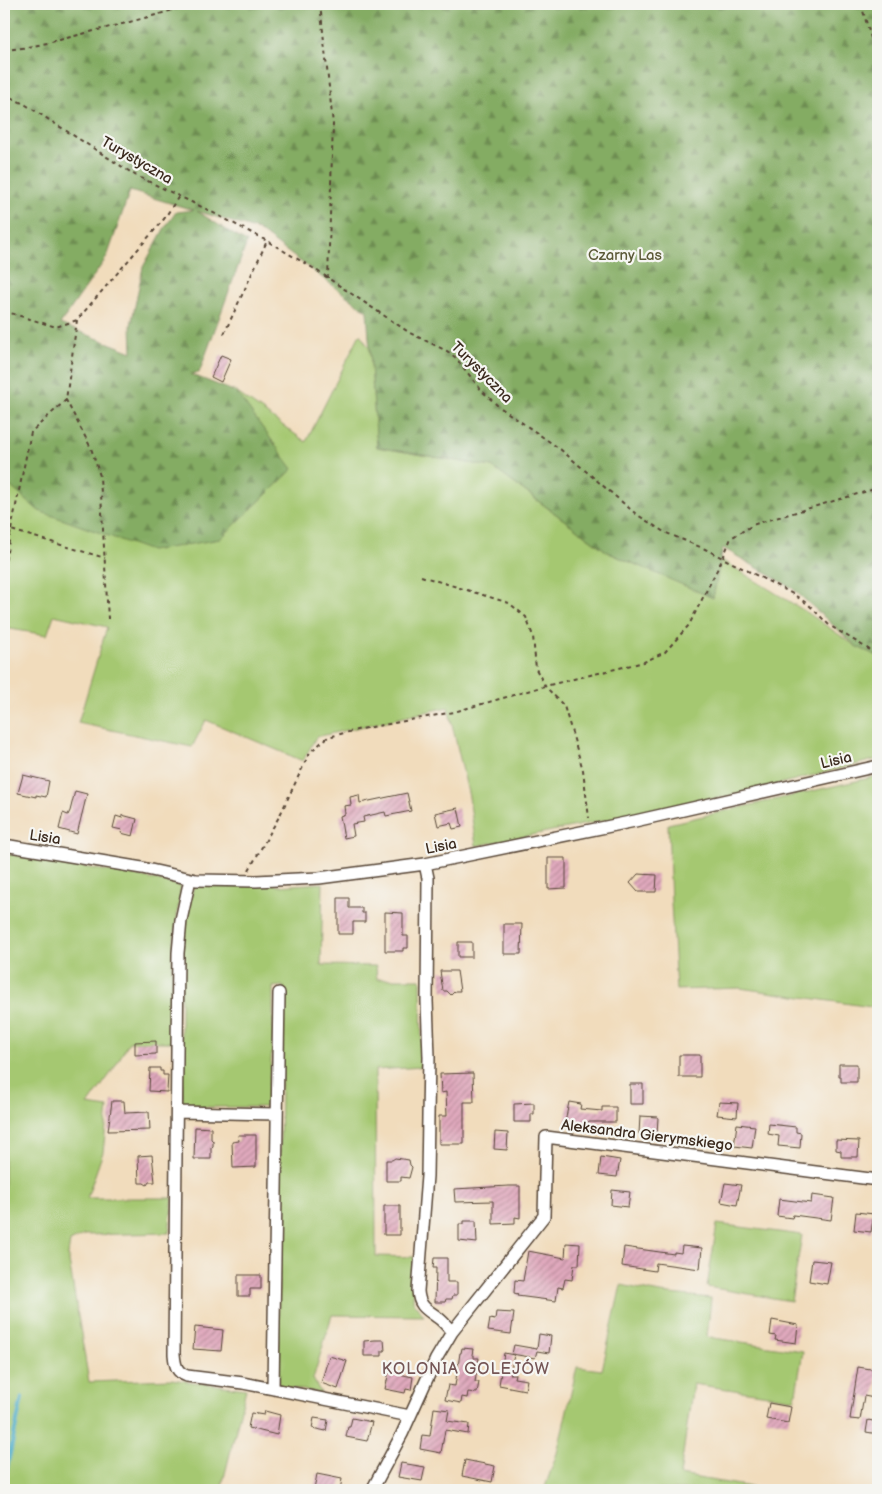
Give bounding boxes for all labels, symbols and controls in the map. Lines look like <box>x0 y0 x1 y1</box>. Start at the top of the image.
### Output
street label: Turystyczna <box>98 132 176 189</box>
park label: Czarny Las <box>588 246 663 265</box>
street label: Turystyczna <box>447 338 516 407</box>
street label: Lisia <box>819 748 854 773</box>
street label: Lisia <box>28 826 62 849</box>
street label: Lisia <box>424 834 458 859</box>
street label: Aleksandra Gierymskiego <box>560 1116 734 1155</box>
district label: KOLONIA GOLEJÓW <box>382 1358 550 1379</box>

